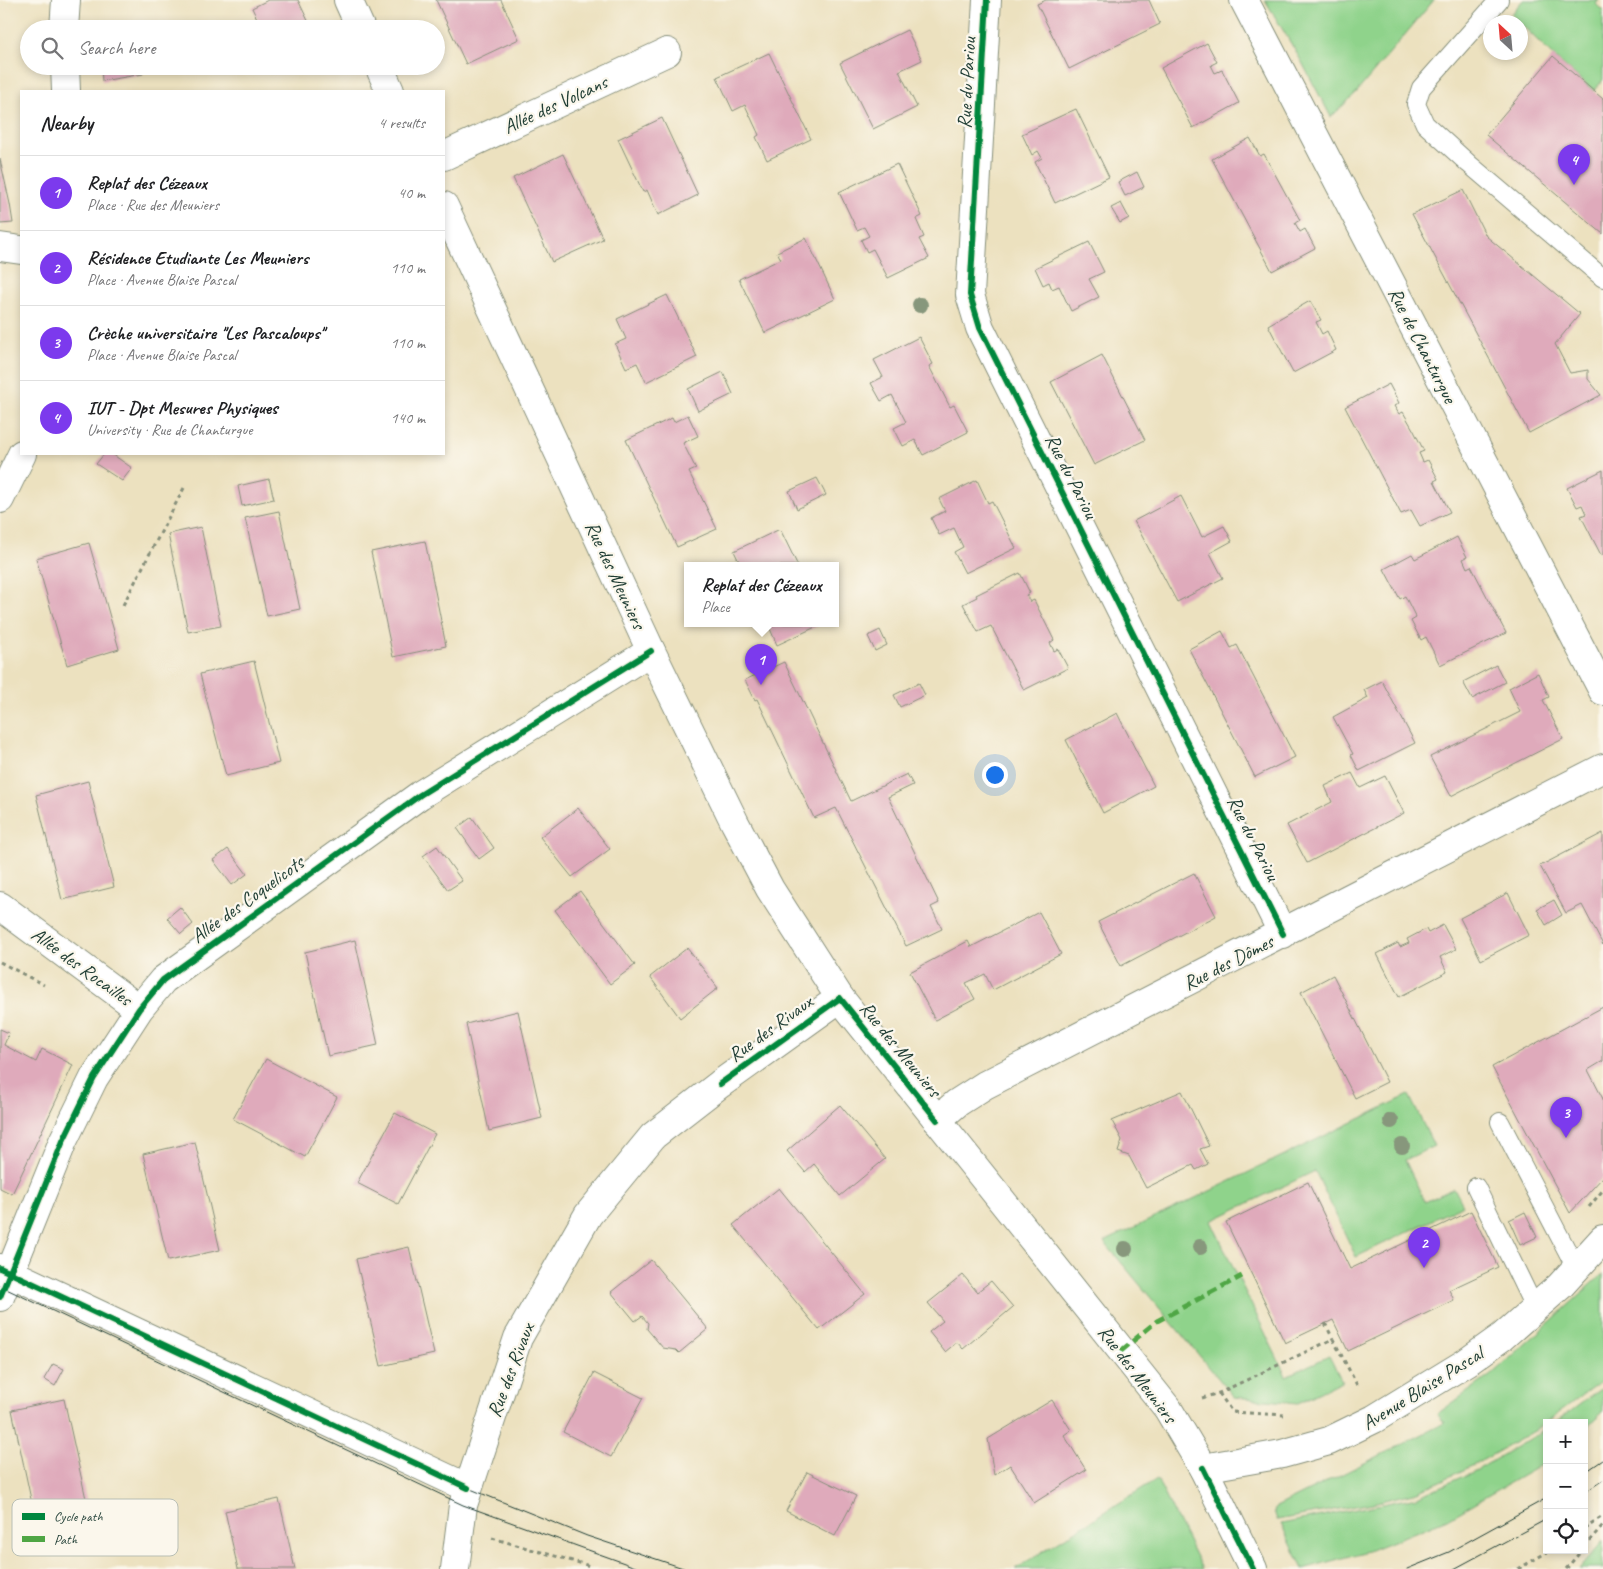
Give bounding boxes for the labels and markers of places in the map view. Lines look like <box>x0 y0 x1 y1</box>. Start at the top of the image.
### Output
pin: 4 <box>1558 144 1590 185</box>
pin: 1 <box>745 644 777 685</box>
pin: 3 <box>1550 1097 1582 1138</box>
pin: 2 <box>1408 1227 1440 1268</box>

